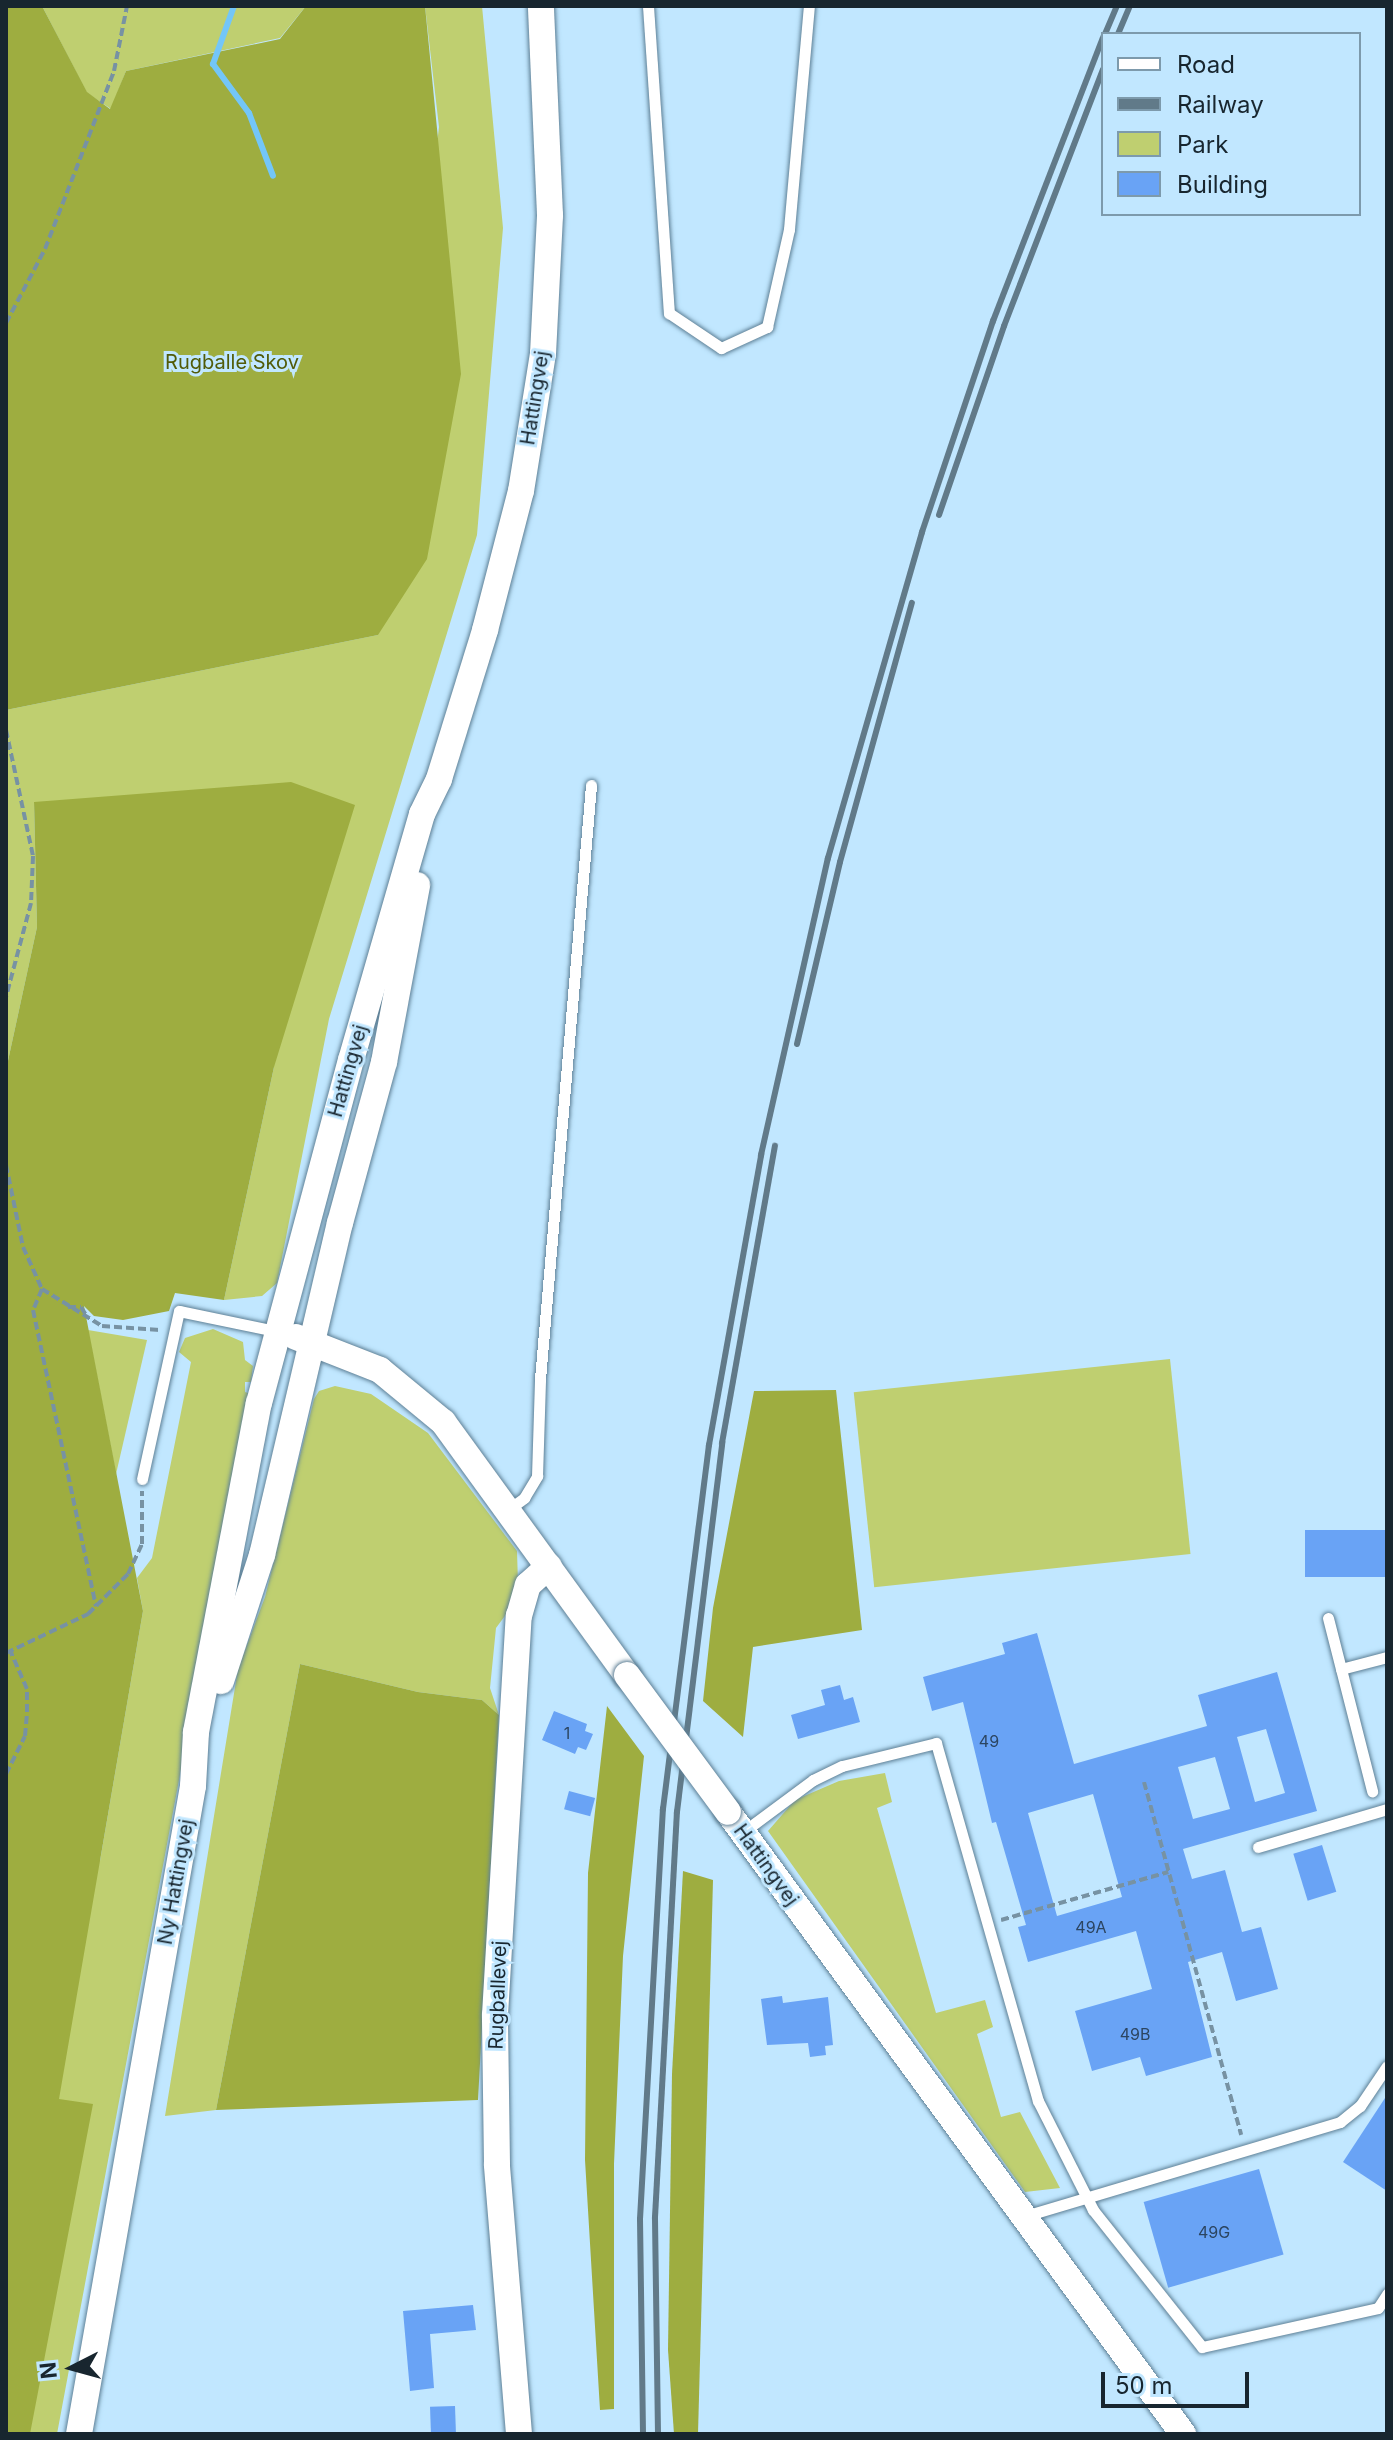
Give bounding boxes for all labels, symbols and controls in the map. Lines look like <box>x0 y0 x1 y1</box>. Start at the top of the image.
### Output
legend <box>1101 32 1361 216</box>
text: Road <box>1177 50 1235 79</box>
text: Railway <box>1177 90 1264 119</box>
text: Park <box>1177 130 1228 159</box>
text: Building <box>1177 170 1268 199</box>
street label: Hattingvej <box>516 349 554 447</box>
park label: Rugballe Skov <box>165 350 299 374</box>
street label: Hattingvej <box>323 1022 373 1120</box>
house number: 1 <box>564 1723 570 1743</box>
house number: 49 <box>979 1731 999 1751</box>
street label: Ny Hattingvej <box>153 1817 199 1947</box>
street label: Hattingvej <box>728 1820 804 1910</box>
house number: 49A <box>1075 1917 1107 1937</box>
street label: Rugballevej <box>484 1940 512 2050</box>
house number: 49B <box>1120 2024 1150 2044</box>
house number: 49G <box>1198 2222 1230 2242</box>
north arrow <box>32 2328 112 2408</box>
scale bar <box>1105 2356 1253 2406</box>
text: N <box>34 2361 62 2380</box>
text: 50 m <box>1115 2371 1173 2400</box>

